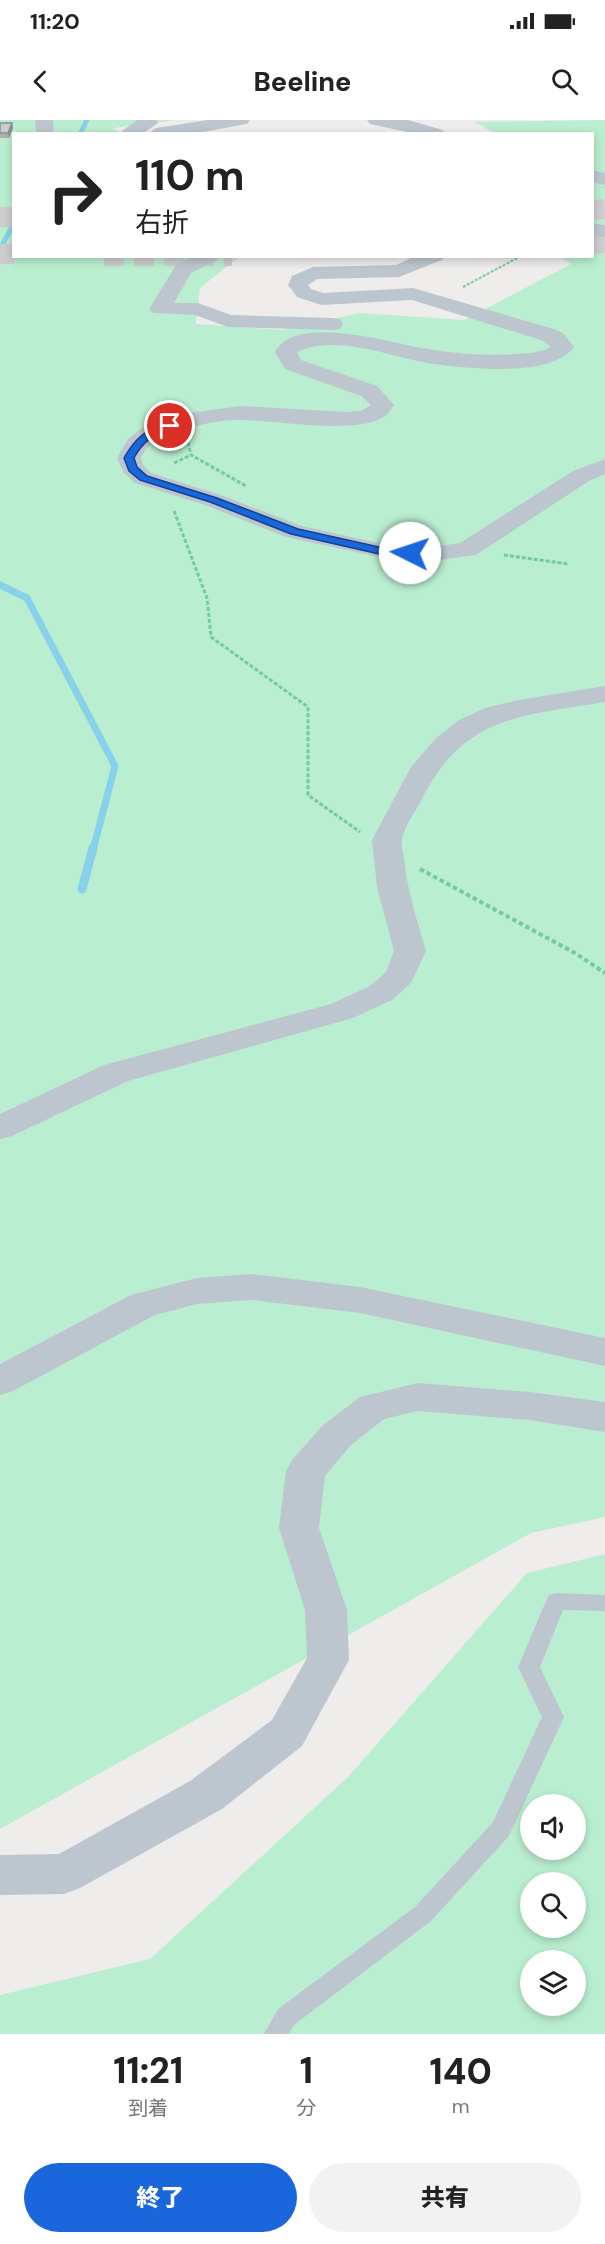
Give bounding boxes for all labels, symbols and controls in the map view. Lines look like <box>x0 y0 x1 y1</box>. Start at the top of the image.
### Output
text: 11:20 <box>30 7 80 36</box>
text: Beeline <box>254 64 351 99</box>
icon: back <box>24 65 57 98</box>
icon: search <box>548 65 581 98</box>
text: 110 m <box>135 148 245 203</box>
icon: right <box>36 156 114 234</box>
text: 右折 <box>135 205 189 240</box>
pin <box>144 400 195 451</box>
icon: arrive <box>153 409 186 442</box>
position arrow <box>378 521 442 585</box>
map controls <box>520 1794 586 2016</box>
button: sound <box>520 1794 586 1860</box>
button: search <box>520 1872 586 1938</box>
button: layers <box>520 1950 586 2016</box>
text: 11:21 <box>113 2047 183 2094</box>
text: 1 <box>300 2047 313 2094</box>
text: 140 <box>430 2048 492 2095</box>
text: m <box>452 2093 470 2119</box>
text: 到着 <box>128 2095 168 2121</box>
text: 分 <box>296 2095 316 2121</box>
button: 終了 <box>24 2163 297 2232</box>
button: 共有 <box>309 2163 581 2232</box>

